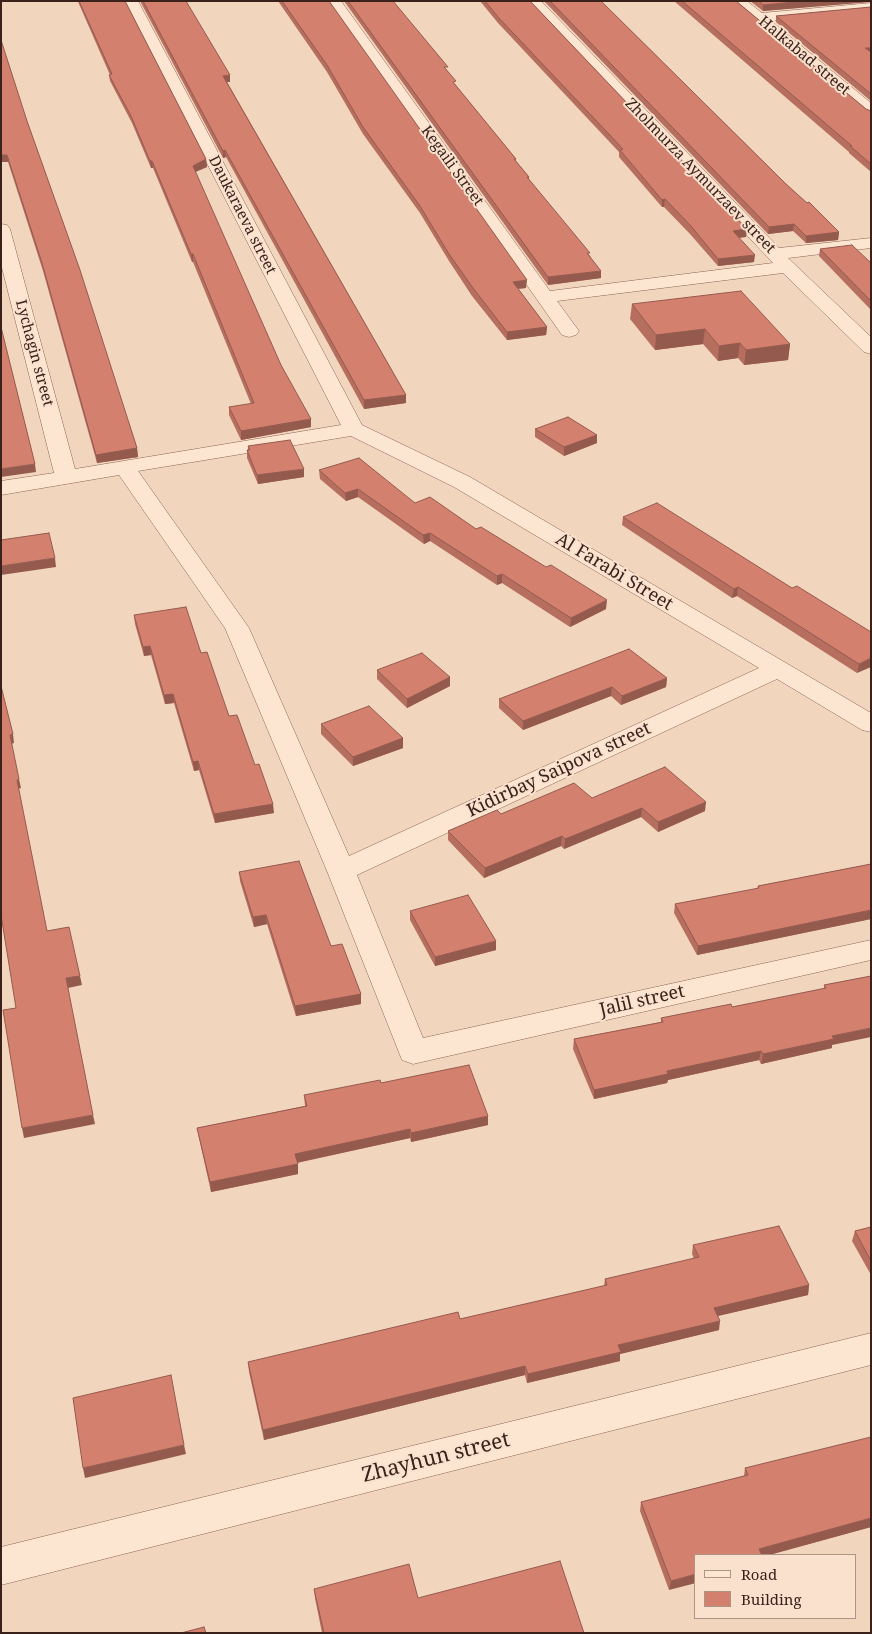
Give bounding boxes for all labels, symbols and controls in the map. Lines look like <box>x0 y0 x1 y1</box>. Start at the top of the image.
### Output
street label: Halkabad street <box>755 13 853 99</box>
street label: Zholmurza Aymurzaev street <box>621 95 779 257</box>
street label: Kegaili Street <box>417 122 487 210</box>
street label: Daukaraeva street <box>204 153 280 277</box>
street label: Lychagin street <box>11 298 57 408</box>
street label: Al Farabi Street <box>551 529 677 615</box>
street label: Kidirbay Saipova street <box>464 718 654 822</box>
street label: Jalil street <box>597 981 687 1021</box>
street label: Zhayhun street <box>360 1427 512 1489</box>
legend <box>694 1554 857 1619</box>
text: Road <box>741 1564 777 1584</box>
text: Building <box>741 1589 802 1609</box>

